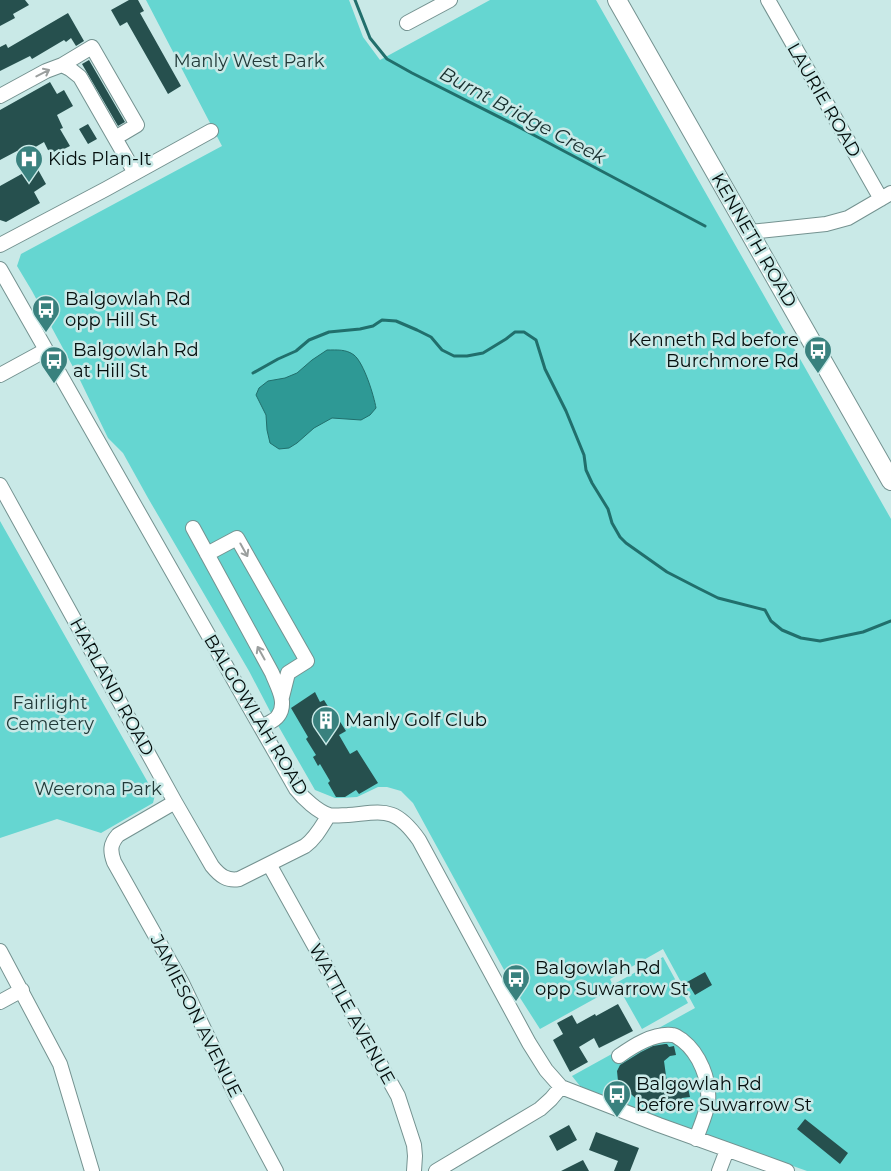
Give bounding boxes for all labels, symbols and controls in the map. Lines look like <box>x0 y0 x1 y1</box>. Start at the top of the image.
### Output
street label: LAURIE ROAD <box>782 39 866 161</box>
park label: Manly West Park <box>173 50 325 72</box>
water label: Burnt Bridge Creek <box>436 62 610 169</box>
one-way arrow <box>35 68 50 78</box>
hospital icon: Kids Plan-It <box>14 144 44 183</box>
place label: Kids Plan-It <box>48 148 152 170</box>
street label: KENNETH ROAD <box>707 169 801 311</box>
place label: Balgowlah Rd opp Hill St <box>65 288 191 331</box>
bus stop icon: Balgowlah Rd opp Hill St <box>31 294 61 333</box>
place label: Kenneth Rd before Burchmore Rd <box>628 329 799 372</box>
bus stop icon: Kenneth Rd before Burchmore Rd <box>803 335 833 374</box>
place label: Balgowlah Rd at Hill St <box>73 339 199 382</box>
bus stop icon: Balgowlah Rd at Hill St <box>39 345 69 384</box>
one-way arrow <box>240 542 250 557</box>
street label: HARLAND ROAD <box>65 614 159 760</box>
street label: BALGOWLAH ROAD <box>199 631 313 799</box>
one-way arrow <box>256 646 266 660</box>
park label: Fairlight Cemetery <box>6 692 94 735</box>
building icon: Manly Golf Club <box>311 705 341 744</box>
place label: Manly Golf Club <box>345 709 487 731</box>
park label: Weerona Park <box>34 778 162 800</box>
street label: JAMIESON AVENUE <box>145 930 247 1101</box>
street label: WATTLE AVENUE <box>304 940 400 1088</box>
place label: Balgowlah Rd opp Suwarrow St <box>535 957 689 1000</box>
bus stop icon: Balgowlah Rd opp Suwarrow St <box>501 963 531 1002</box>
place label: Balgowlah Rd before Suwarrow St <box>636 1073 812 1116</box>
bus stop icon: Balgowlah Rd before Suwarrow St <box>602 1079 632 1118</box>

